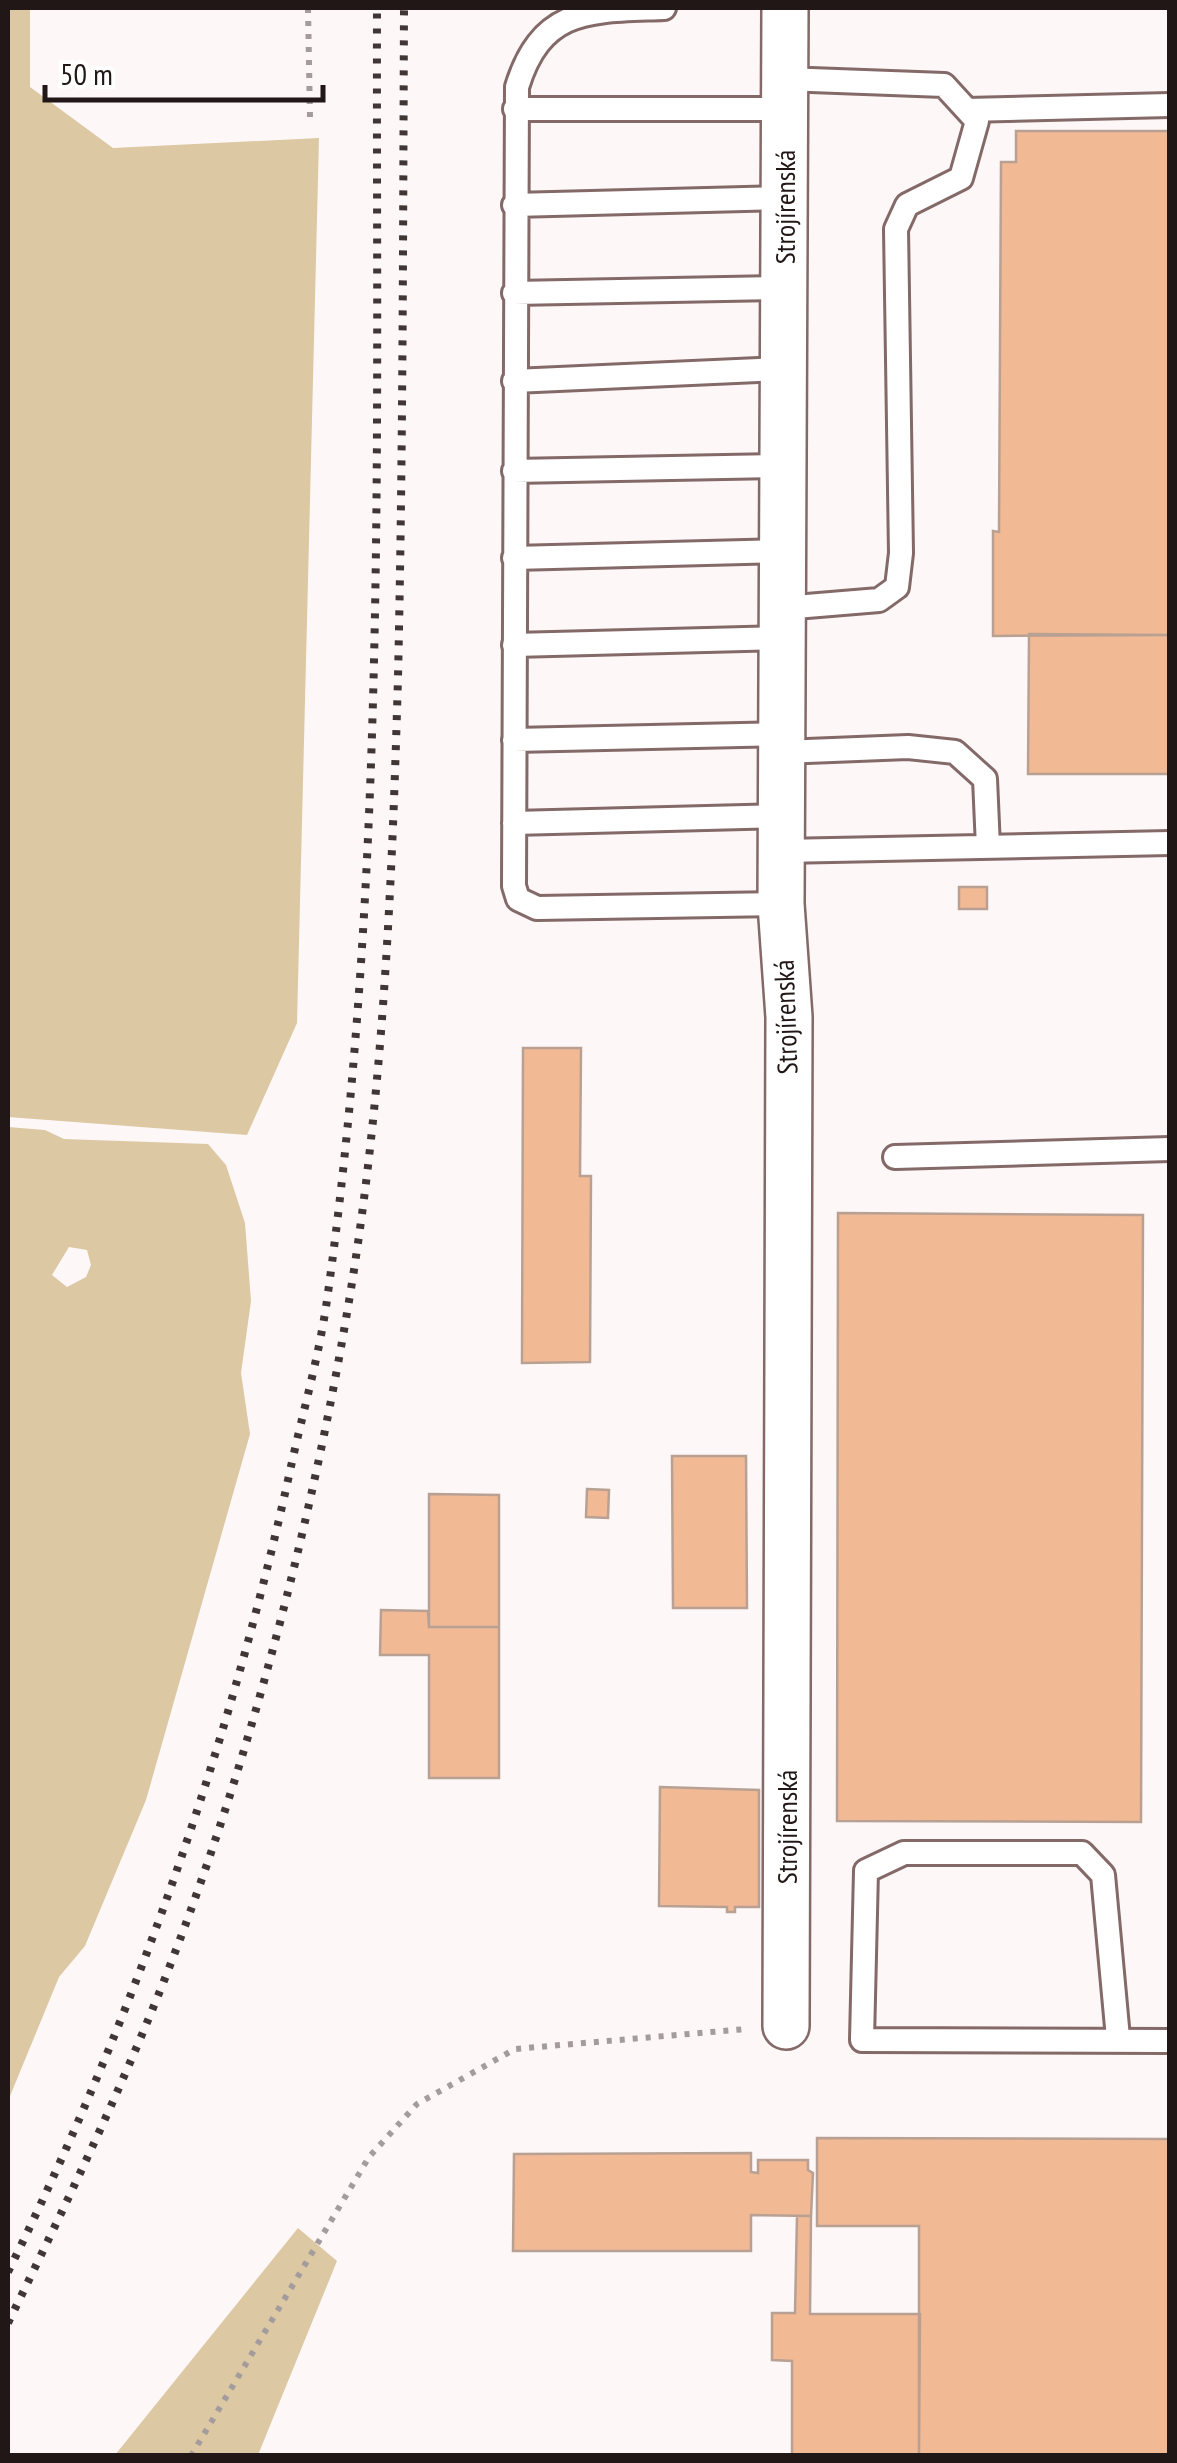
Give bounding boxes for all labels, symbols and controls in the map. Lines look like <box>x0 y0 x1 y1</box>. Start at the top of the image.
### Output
scale bar <box>45 40 322 102</box>
text: 50 m <box>60 54 113 93</box>
street label: Strojírenská <box>766 150 803 264</box>
street label: Strojírenská <box>765 959 805 1075</box>
street label: Strojírenská <box>768 1770 805 1884</box>

